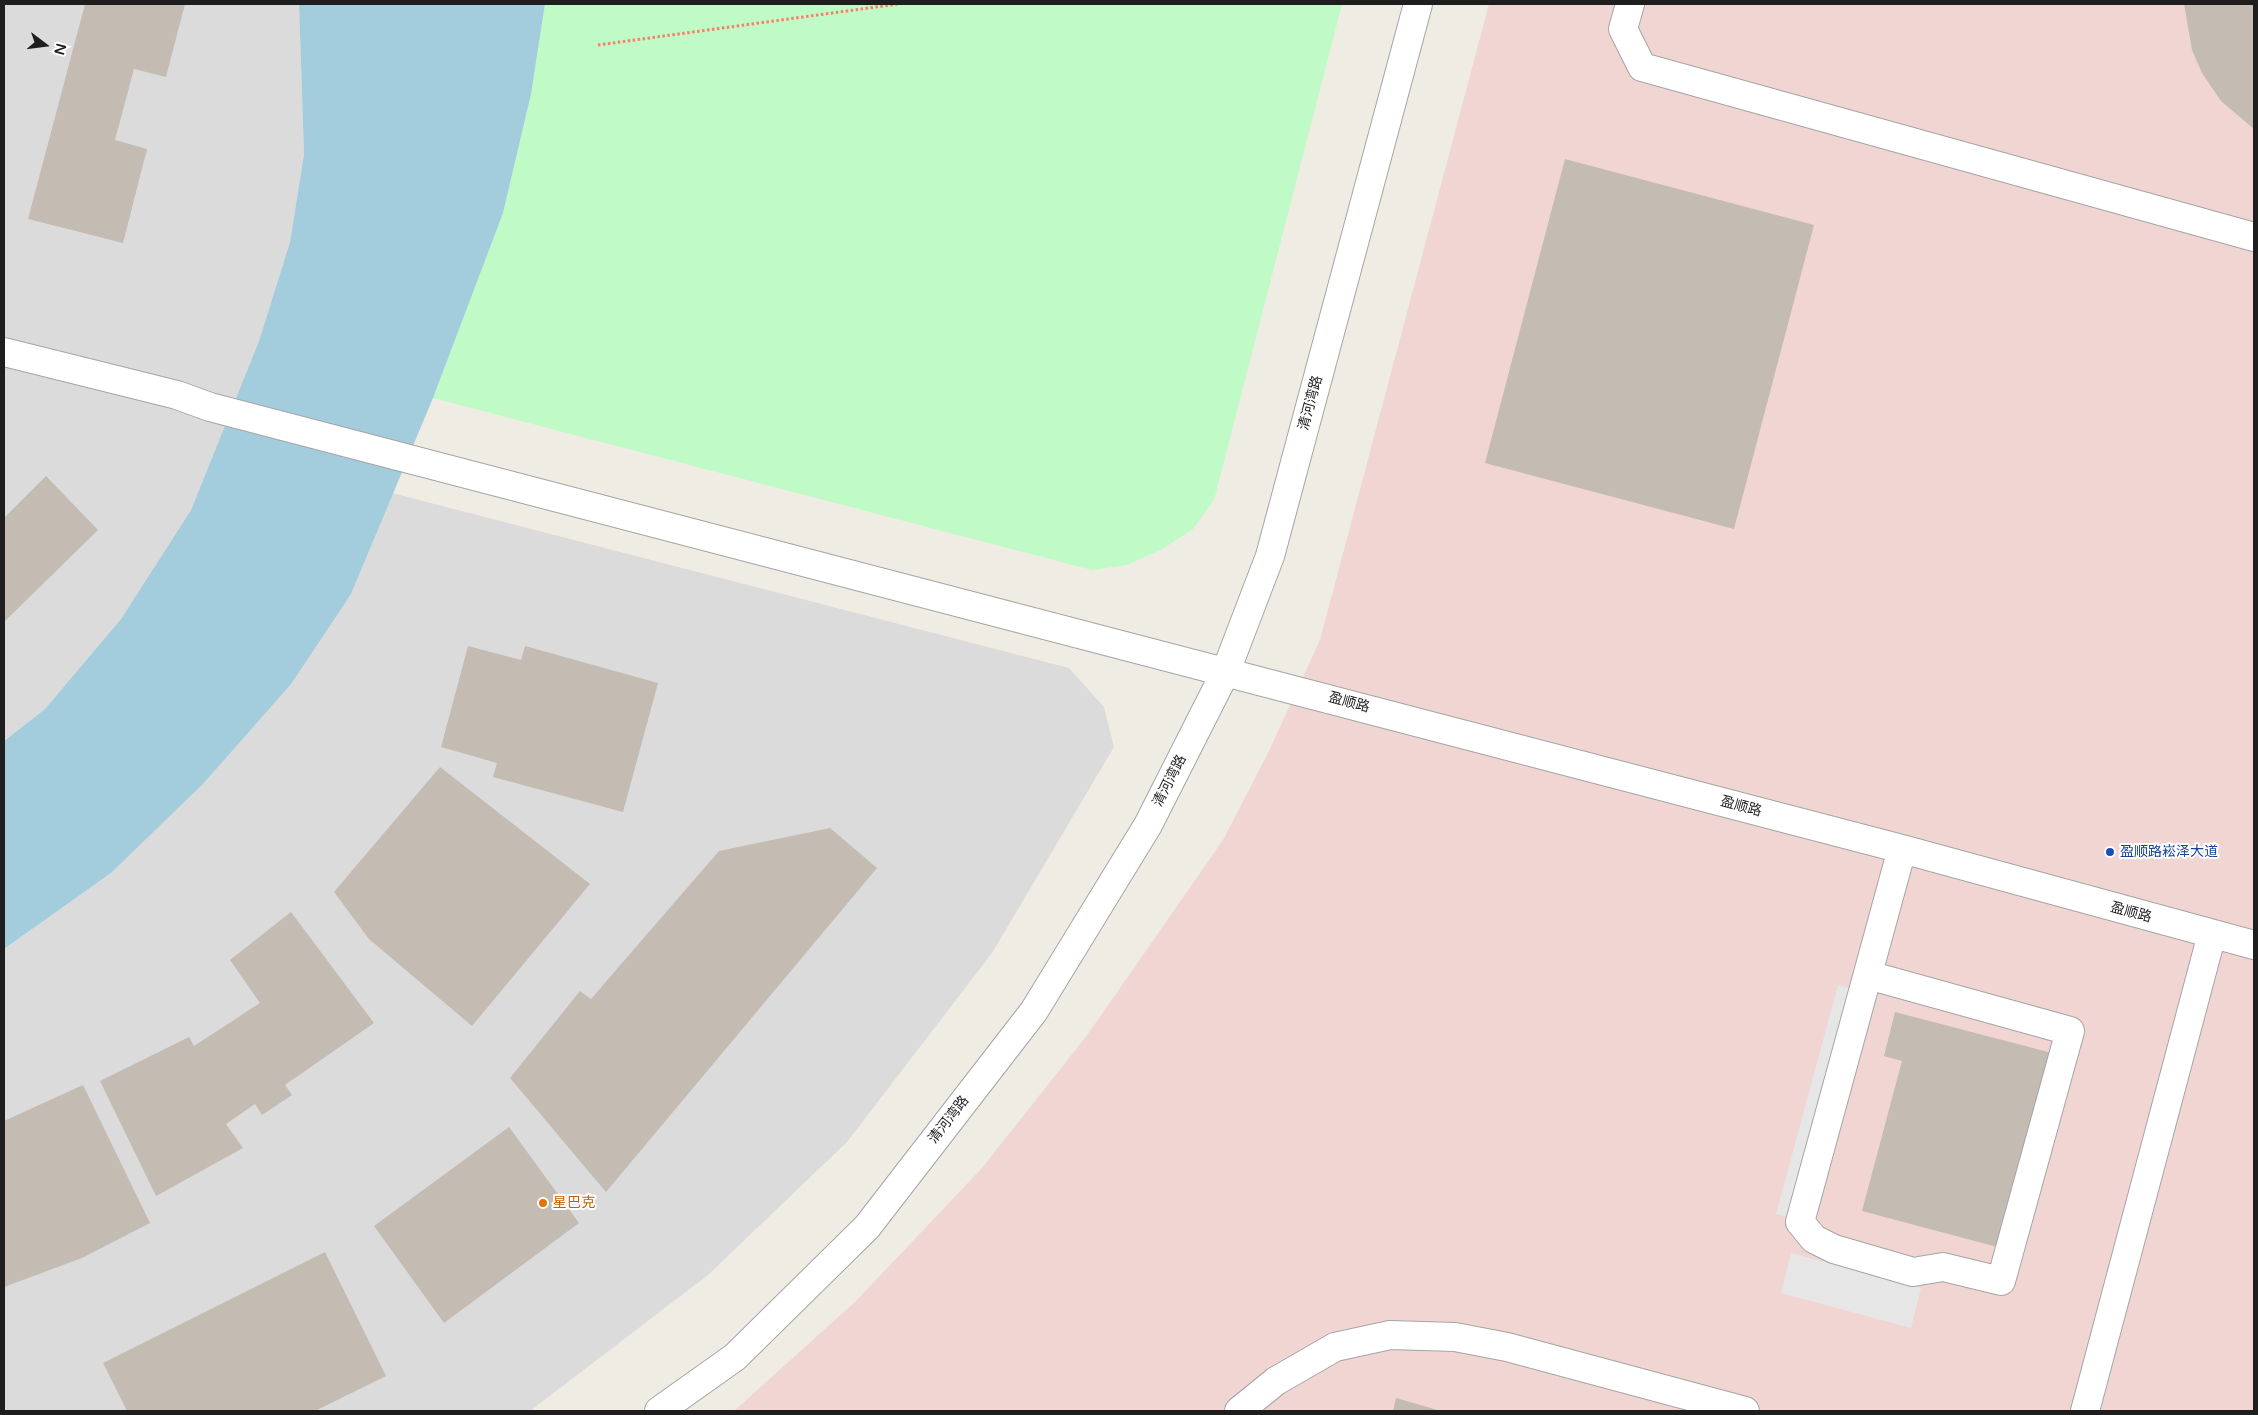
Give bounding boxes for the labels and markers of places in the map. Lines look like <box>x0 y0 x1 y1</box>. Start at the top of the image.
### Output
place label: 盈顺路崧泽大道 <box>2120 844 2218 860</box>
marker: 盈顺路崧泽大道 <box>2104 846 2116 858</box>
place label: 星巴克 <box>553 1195 595 1211</box>
marker: 星巴克 <box>537 1197 549 1209</box>

